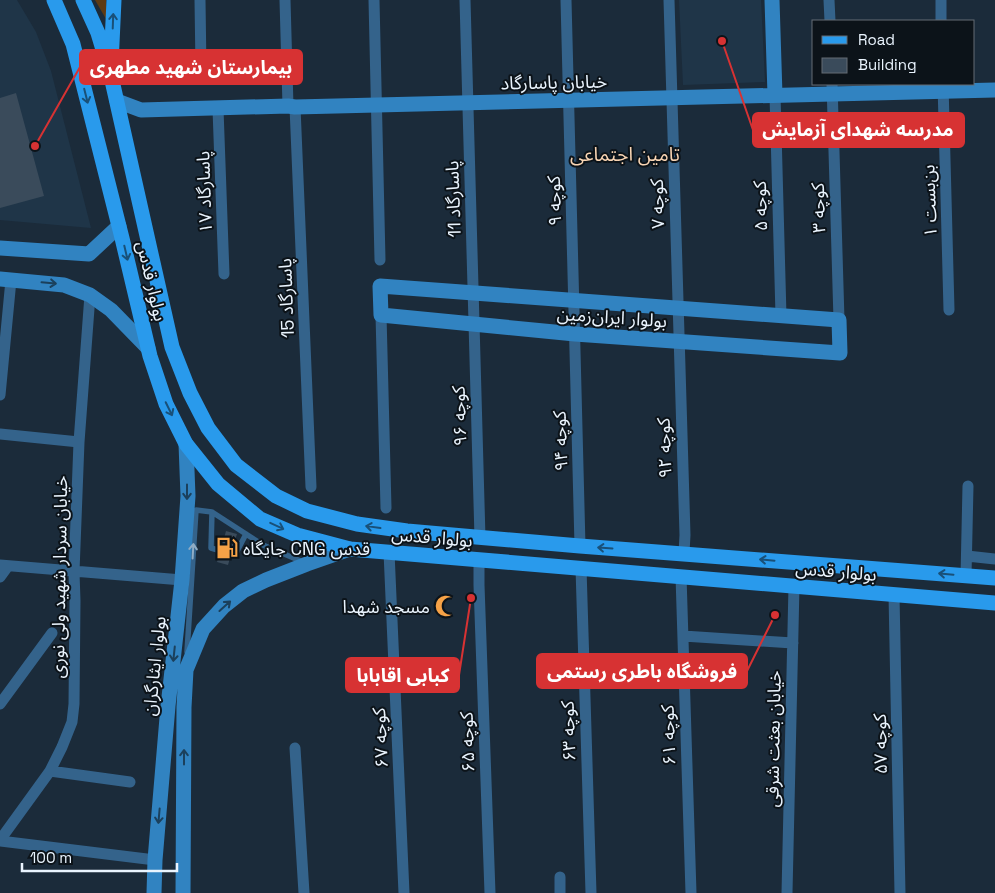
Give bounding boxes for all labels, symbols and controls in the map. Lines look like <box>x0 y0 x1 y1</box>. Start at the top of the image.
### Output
one-way arrow <box>108 13 118 30</box>
legend <box>812 20 975 85</box>
text: Road <box>858 30 895 49</box>
callout: بیمارستان شهید مطهری <box>80 50 302 84</box>
text: بیمارستان شهید مطهری <box>90 55 292 80</box>
text: Building <box>858 55 917 74</box>
street label: خیابان پاسارگاد <box>500 70 608 95</box>
one-way arrow <box>82 87 91 103</box>
callout: مدرسه شهدای آزمایش <box>753 113 964 147</box>
text: مدرسه شهدای آزمایش <box>762 117 954 142</box>
district label: تامین اجتماعی <box>570 142 680 167</box>
street label: پاسارگاد ۱۷ <box>191 150 217 234</box>
street label: پاسارگاد 11 <box>440 160 466 238</box>
street label: بن‌بست ۱ <box>916 164 942 238</box>
street label: کوچه ۹ <box>542 175 566 226</box>
street label: کوچه ۷ <box>645 178 669 229</box>
street label: کوچه ۵ <box>748 180 772 231</box>
street label: کوچه ۳ <box>806 182 830 233</box>
street label: بولوار قدس <box>132 239 172 323</box>
one-way arrow <box>122 245 131 261</box>
street label: پاسارگاد 15 <box>273 258 299 338</box>
one-way arrow <box>40 279 56 288</box>
street label: بولوار ایران‌زمین <box>556 302 668 332</box>
street label: کوچه ۹۶ <box>446 385 472 447</box>
one-way arrow <box>164 402 174 417</box>
street label: کوچه ۹۴ <box>547 410 573 472</box>
street label: کوچه ۹۲ <box>651 417 677 479</box>
street label: خیابان سردار شهید ولی نوری <box>46 475 72 679</box>
one-way arrow <box>182 484 192 500</box>
one-way arrow <box>366 521 382 531</box>
one-way arrow <box>269 522 284 532</box>
street label: بولوار قدس <box>390 522 474 552</box>
fuel station icon: جایگاه CNG قدس <box>214 535 240 561</box>
place label: جایگاه CNG قدس <box>243 537 370 560</box>
one-way arrow <box>189 543 198 559</box>
one-way arrow <box>597 543 613 552</box>
one-way arrow <box>759 555 775 565</box>
street label: بولوار قدس <box>794 556 878 586</box>
one-way arrow <box>939 569 955 579</box>
mosque icon: مسجد شهدا <box>433 593 459 619</box>
place label: مسجد شهدا <box>342 595 430 618</box>
one-way arrow <box>218 600 231 612</box>
street label: بولوار ایثارگران <box>137 615 171 717</box>
one-way arrow <box>169 646 179 662</box>
callout: فروشگاه باطری رستمی <box>537 654 747 688</box>
callout: کبابی اقابابا <box>346 658 459 692</box>
text: فروشگاه باطری رستمی <box>547 659 737 684</box>
text: کبابی اقابابا <box>357 663 450 688</box>
street label: خیابان بعثت شرقی <box>760 670 786 808</box>
street label: کوچه ۶۳ <box>555 700 581 762</box>
street label: کوچه ۶۱ <box>655 704 681 766</box>
street label: کوچه ۶۷ <box>367 707 393 769</box>
street label: کوچه ۶۵ <box>454 711 480 773</box>
street label: کوچه ۵۷ <box>868 713 892 774</box>
one-way arrow <box>179 749 189 766</box>
one-way arrow <box>154 808 164 824</box>
scale bar <box>22 840 178 872</box>
text: 100 m <box>30 848 72 867</box>

